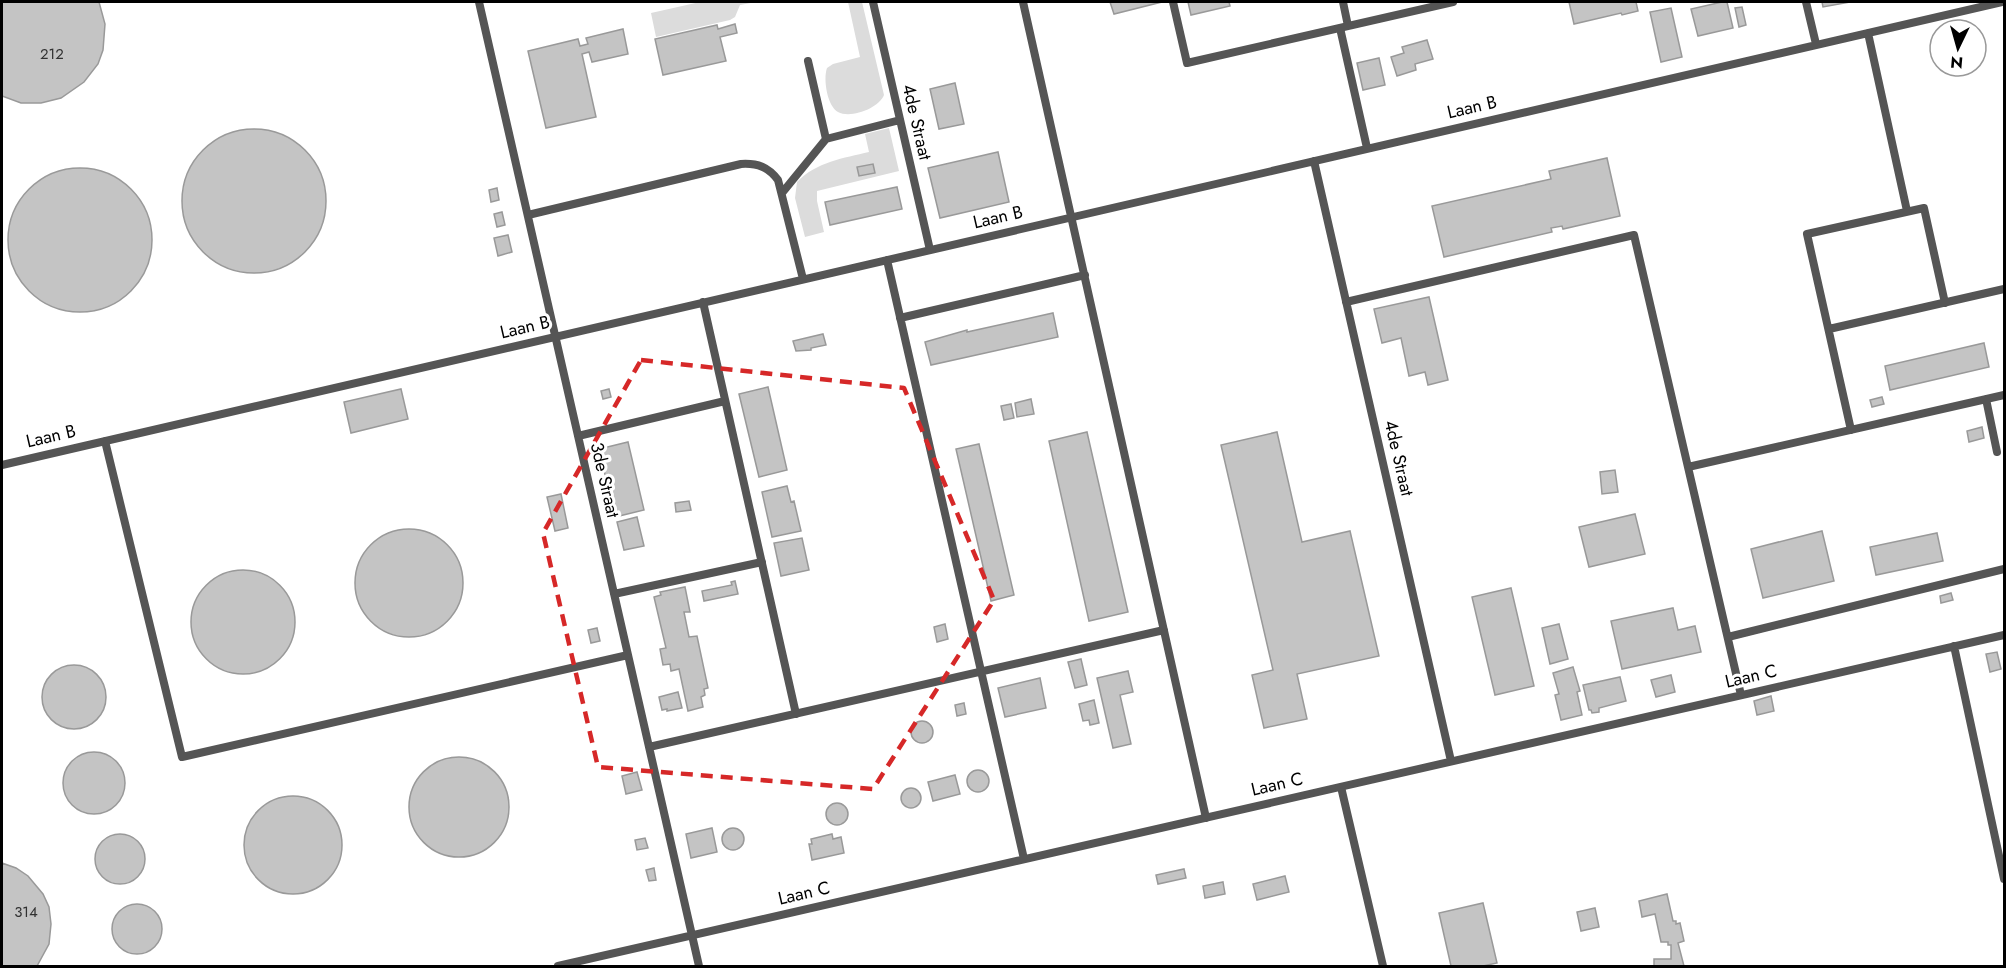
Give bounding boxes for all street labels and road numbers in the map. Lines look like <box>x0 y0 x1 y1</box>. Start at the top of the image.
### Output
street label: 4de Straat <box>896 81 939 163</box>
street label: Laan B <box>1445 89 1499 125</box>
street label: Laan B <box>971 199 1025 235</box>
street label: Laan B <box>498 309 552 345</box>
street label: 4de Straat <box>1378 417 1421 499</box>
street label: Laan B <box>24 418 78 454</box>
street label: 3de Straat <box>584 440 626 521</box>
street label: Laan C <box>1722 657 1780 695</box>
street label: Laan C <box>1248 765 1306 803</box>
street label: Laan C <box>775 874 833 912</box>

